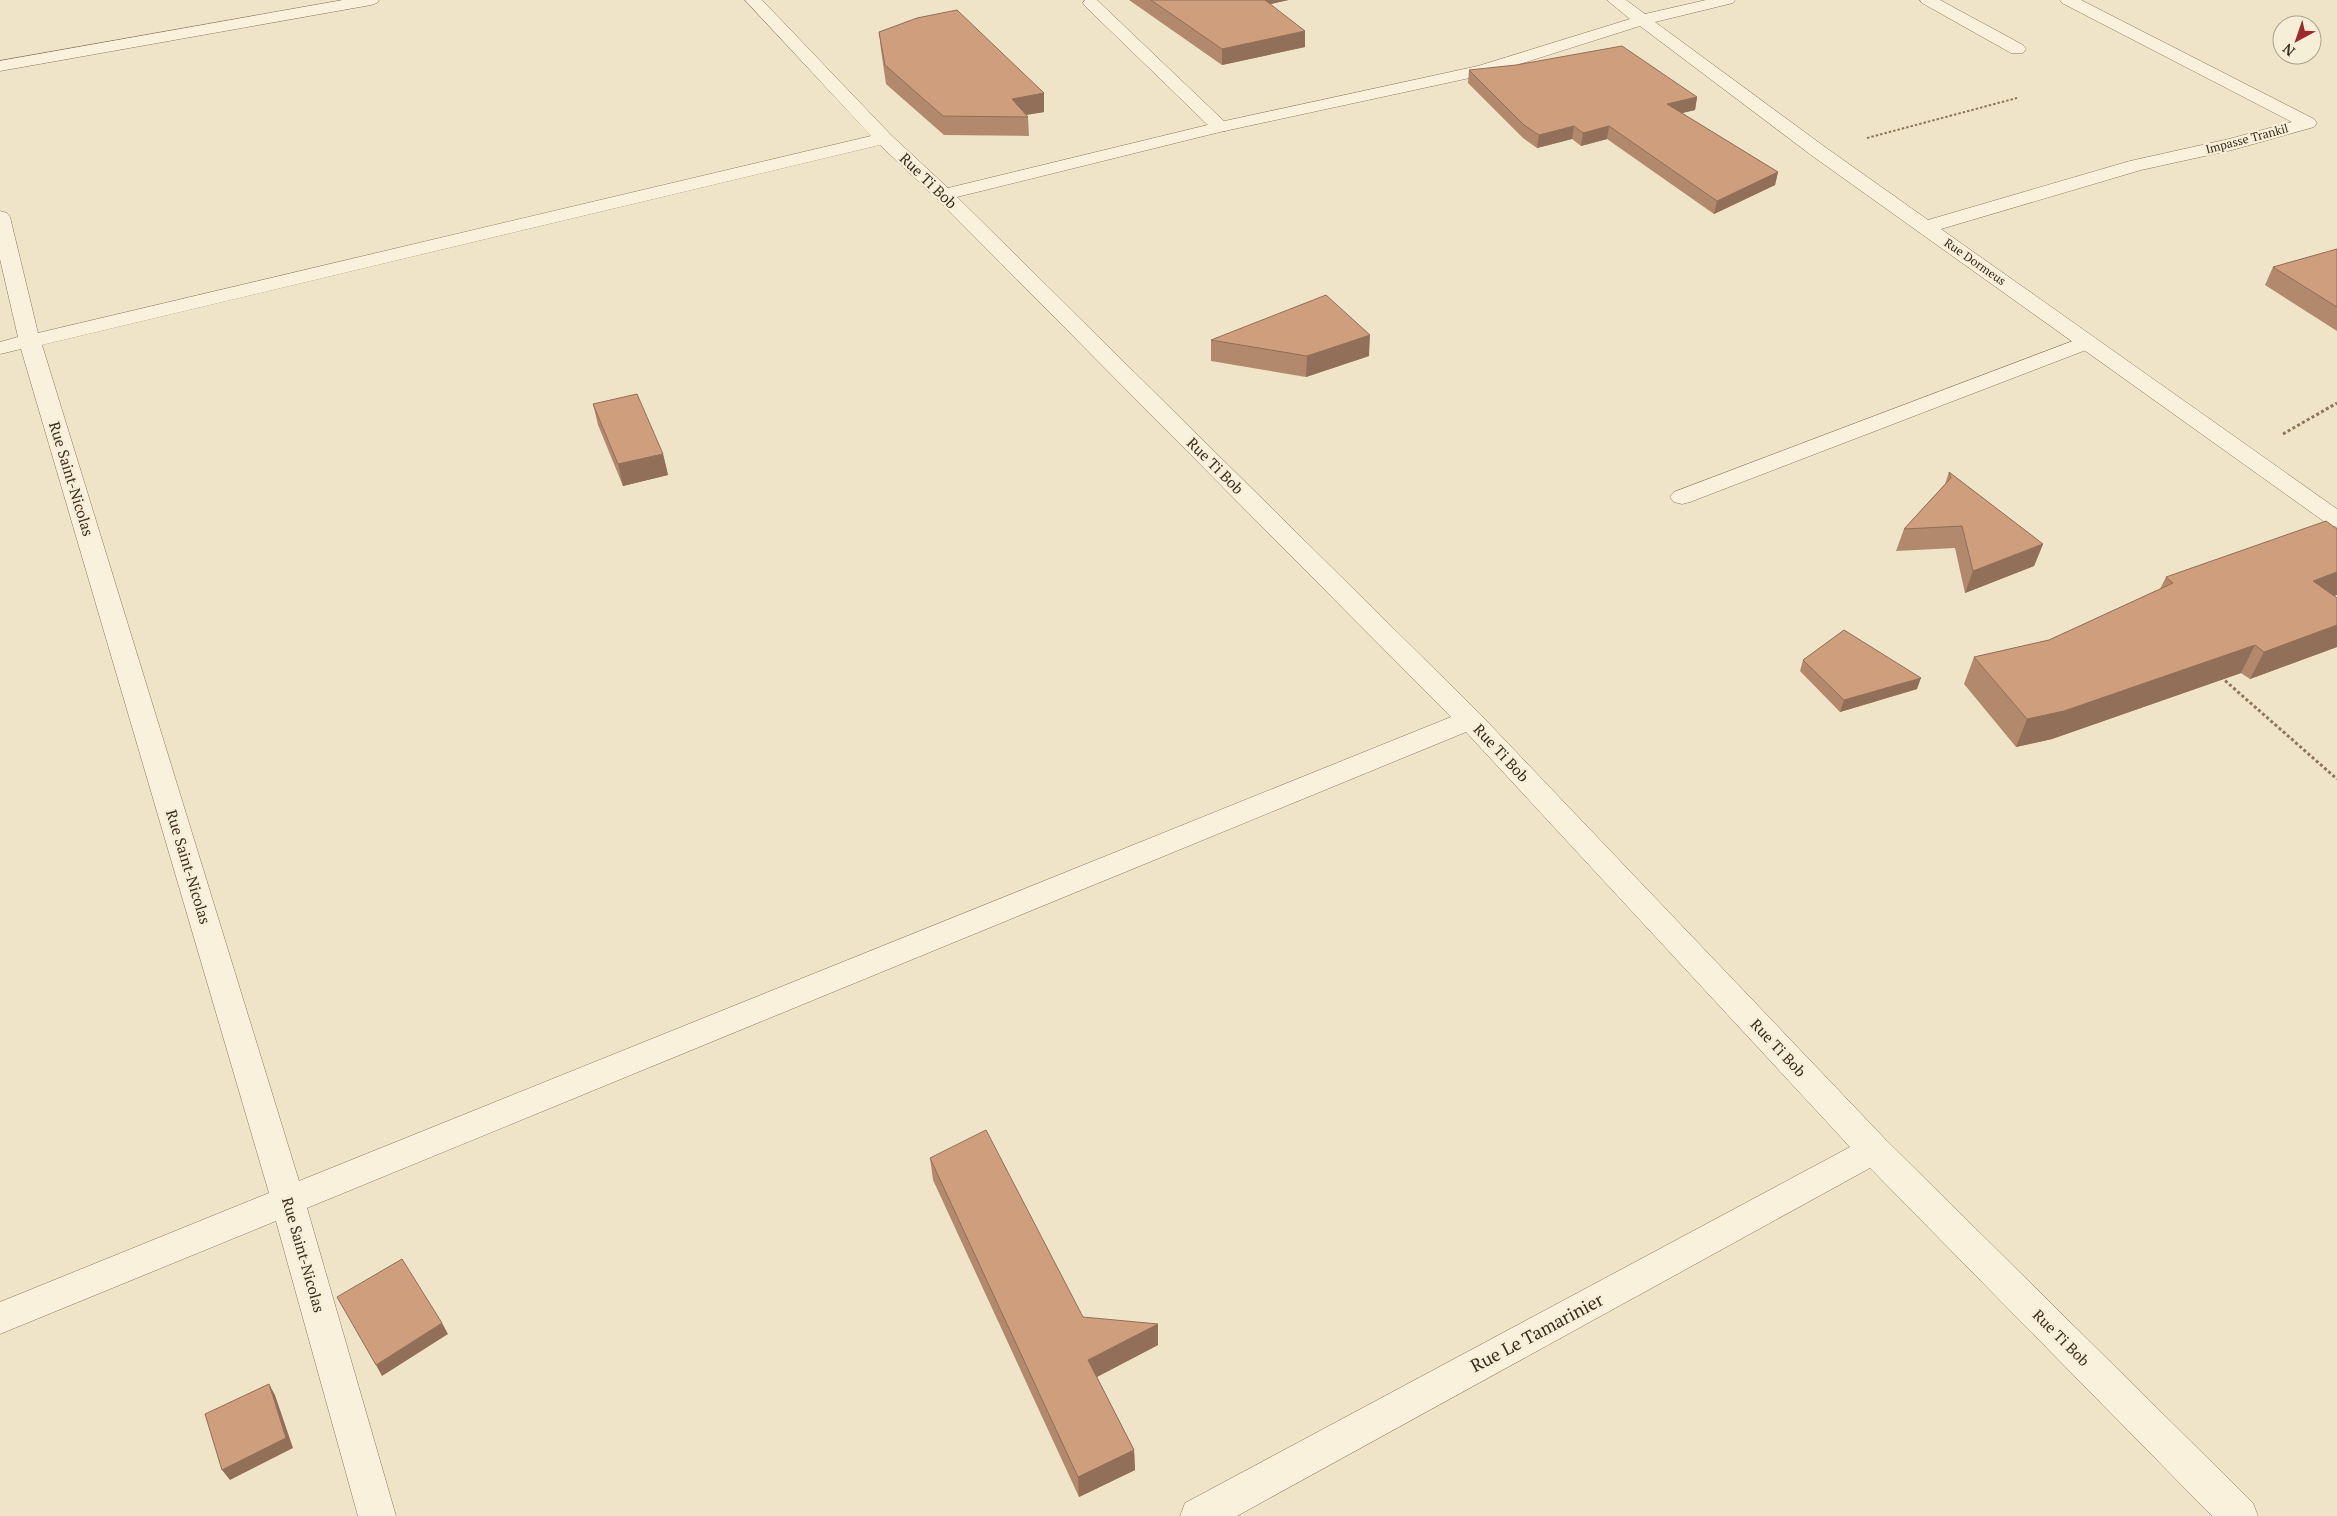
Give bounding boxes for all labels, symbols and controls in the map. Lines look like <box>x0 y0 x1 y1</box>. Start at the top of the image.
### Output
north arrow <box>2272 15 2322 65</box>
text: N <box>2278 39 2298 61</box>
street label: Impasse Trankil <box>2204 120 2290 157</box>
street label: Rue Ti Bob <box>896 148 962 213</box>
street label: Rue Dormeus <box>1942 235 2009 288</box>
street label: Rue Saint-Nicolas <box>45 419 99 538</box>
street label: Rue Ti Bob <box>1183 433 1248 498</box>
street label: Rue Ti Bob <box>1470 719 1534 786</box>
street label: Rue Saint-Nicolas <box>162 807 216 926</box>
street label: Rue Ti Bob <box>1747 1014 1811 1081</box>
street label: Rue Saint-Nicolas <box>278 1195 330 1315</box>
street label: Rue Le Tamarinier <box>1466 1287 1607 1377</box>
street label: Rue Ti Bob <box>2029 1305 2094 1370</box>

